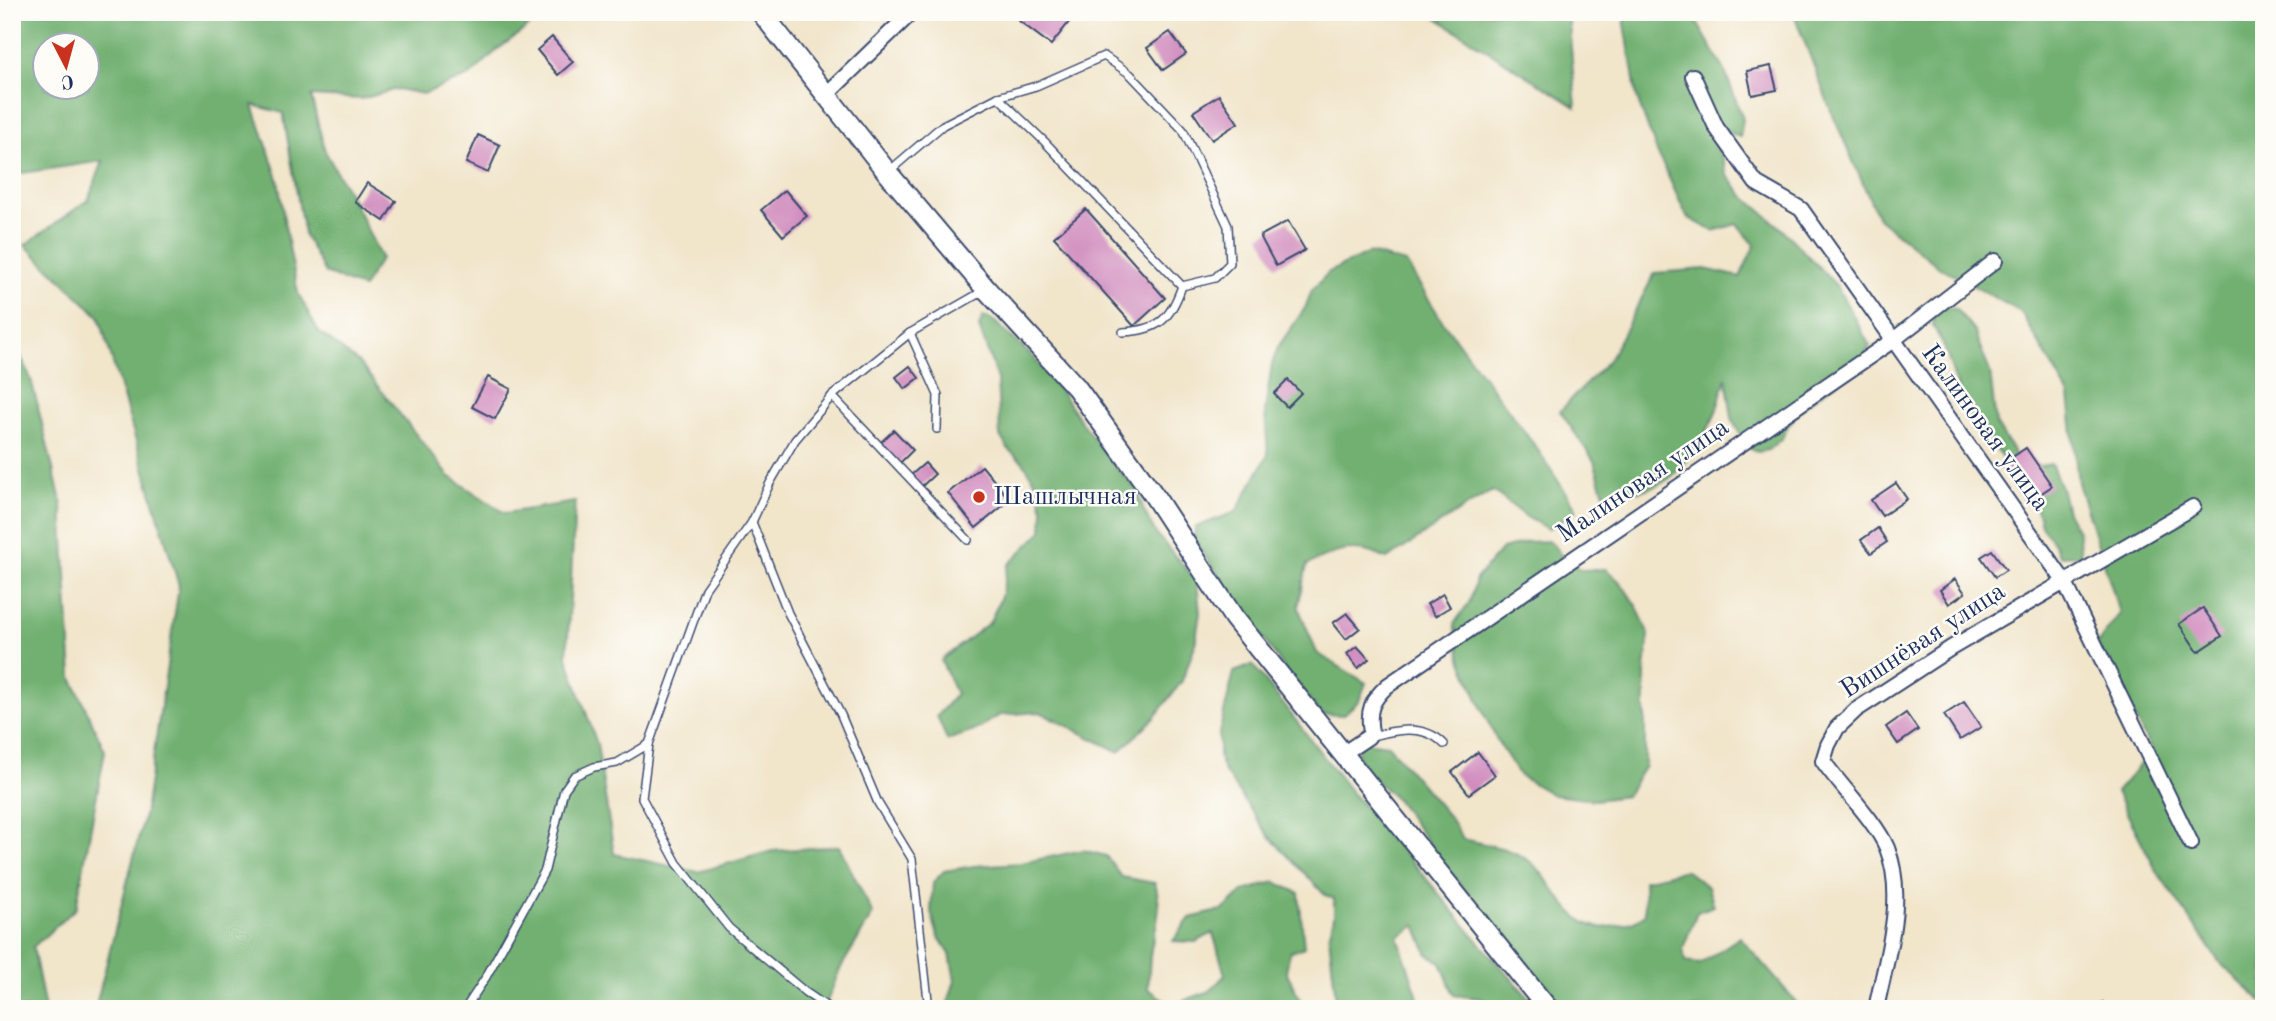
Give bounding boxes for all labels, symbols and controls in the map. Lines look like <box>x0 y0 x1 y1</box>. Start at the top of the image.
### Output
north arrow <box>32 32 102 102</box>
text: С <box>60 70 75 91</box>
street label: Калиновая улица <box>1916 340 2054 516</box>
street label: Малиновая улица <box>1552 414 1734 548</box>
place label: Шашлычная <box>993 484 1137 510</box>
marker: Шашлычная <box>971 489 987 505</box>
street label: Вишнёвая улица <box>1836 578 2010 704</box>

